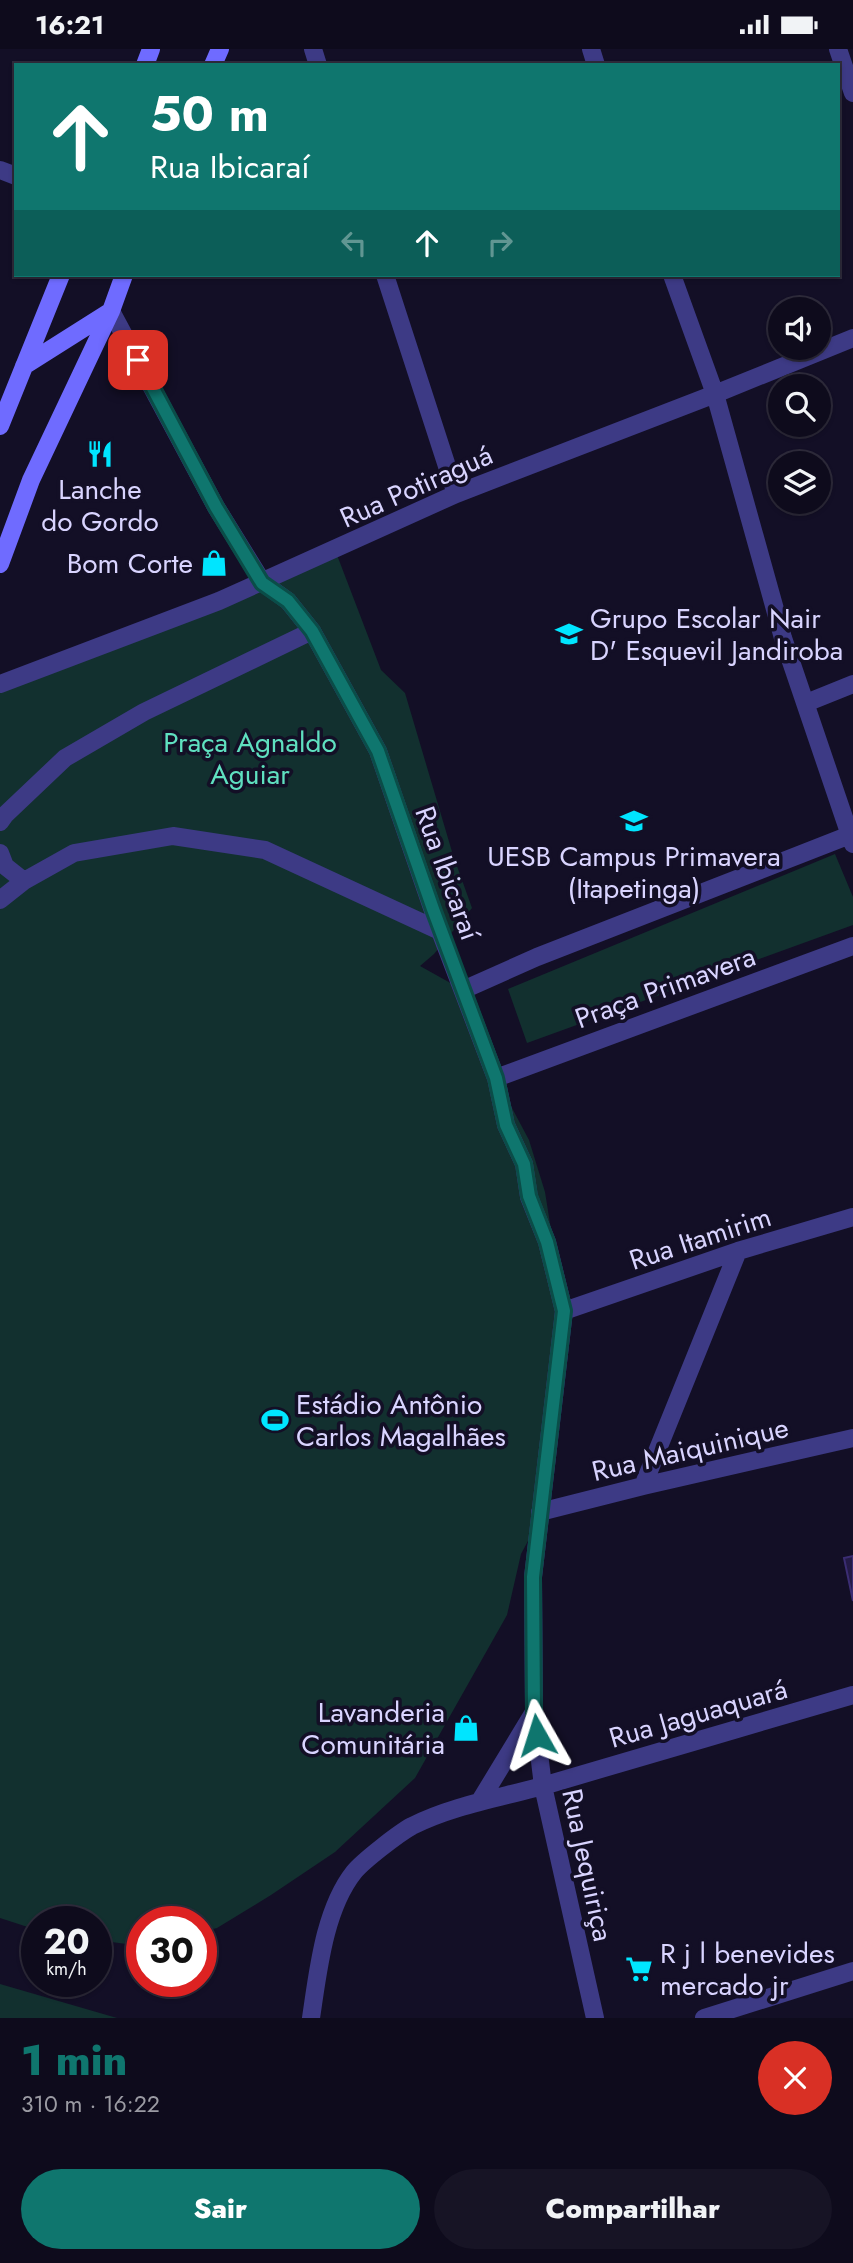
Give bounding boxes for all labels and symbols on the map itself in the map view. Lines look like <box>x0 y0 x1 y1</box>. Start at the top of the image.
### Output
pin <box>108 330 168 390</box>
street label: Rua Potiraguá <box>333 435 499 538</box>
restaurant icon: Lanche do Gordo <box>85 439 115 469</box>
place label: Lanche do Gordo <box>41 469 159 542</box>
place label: Bom Corte <box>67 543 193 584</box>
shop icon: Bom Corte <box>199 548 229 578</box>
place label: Grupo Escolar Nair D' Esquevil Jandiroba <box>590 598 843 671</box>
school or university icon: Grupo Escolar Nair D' Esquevil Jandiroba <box>554 619 584 649</box>
park label: Praça Agnaldo Aguiar <box>163 722 337 795</box>
street label: Rua Ibicaraí <box>404 801 491 947</box>
school or university icon: UESB Campus Primavera (Itapetinga) <box>619 806 649 836</box>
place label: UESB Campus Primavera (Itapetinga) <box>487 836 781 909</box>
street label: Praça Primavera <box>569 936 761 1039</box>
street label: Rua Itamirim <box>624 1196 776 1281</box>
place label: Estádio Antônio Carlos Magalhães <box>296 1384 506 1457</box>
sports icon: Estádio Antônio Carlos Magalhães <box>260 1405 290 1435</box>
street label: Rua Maiquinique <box>588 1407 792 1492</box>
street label: Rua Jaguaquará <box>604 1668 792 1759</box>
place label: Lavanderia Comunitária <box>301 1692 445 1765</box>
position arrow <box>500 1698 574 1772</box>
shop icon: Lavanderia Comunitária <box>451 1713 481 1743</box>
street label: Rua Jequiriça <box>551 1785 624 1945</box>
speed limit sign: 30 <box>126 1906 217 1997</box>
place label: R j l benevides mercado jr <box>660 1933 835 2006</box>
supermarket icon: R j l benevides mercado jr <box>624 1954 654 1984</box>

